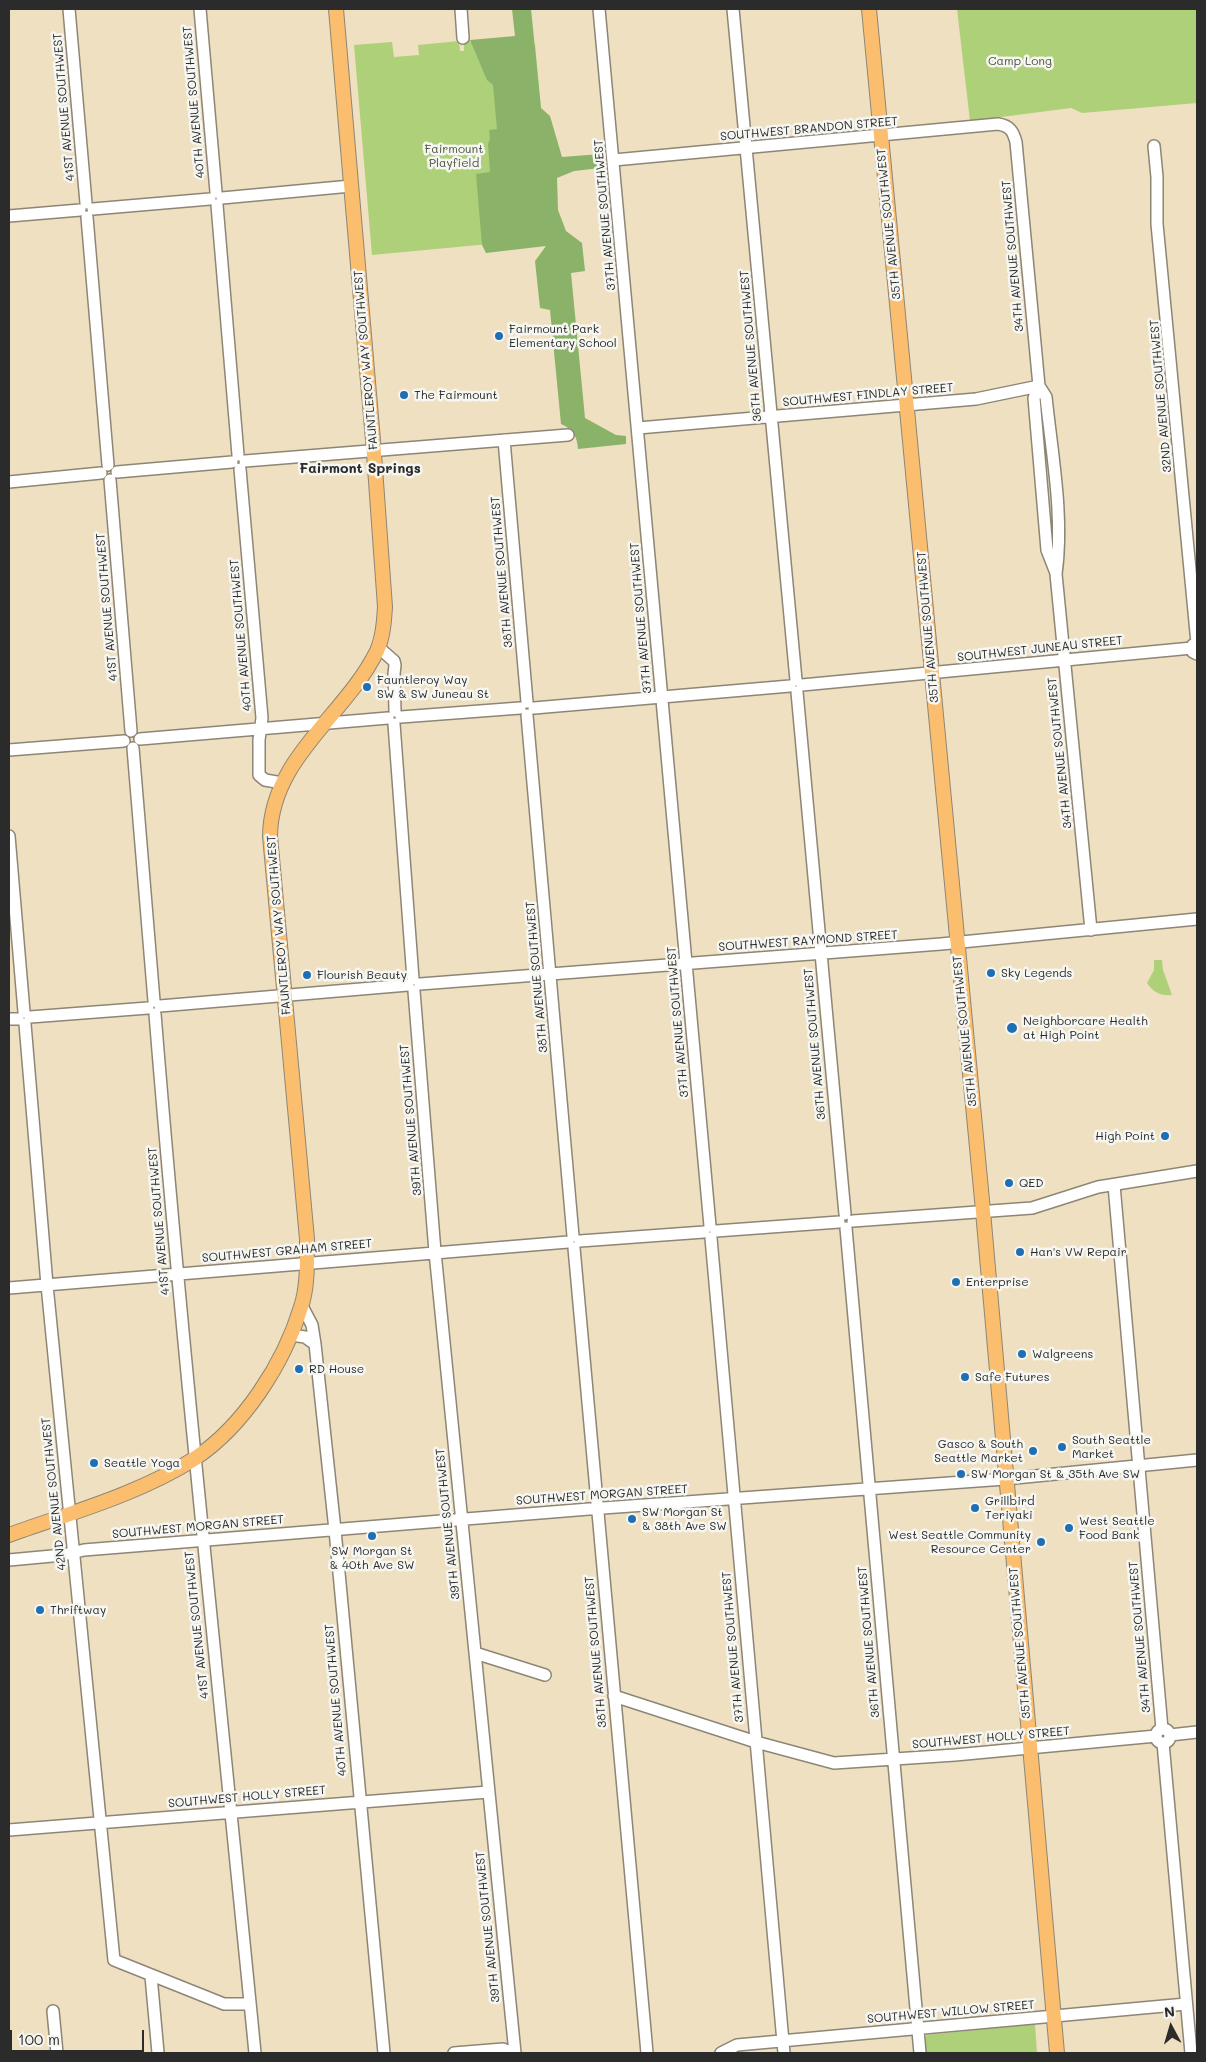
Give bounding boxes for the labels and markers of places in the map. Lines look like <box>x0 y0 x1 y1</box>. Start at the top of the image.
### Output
place label: Fairmount Park Elementary School <box>509 322 617 350</box>
marker: Fairmount Park Elementary School <box>493 330 505 342</box>
place label: The Fairmount <box>414 388 498 402</box>
marker: The Fairmount <box>398 389 410 401</box>
place label: Fauntleroy Way SW & SW Juneau St <box>377 673 489 701</box>
marker: Fauntleroy Way SW & SW Juneau St <box>361 681 373 693</box>
place label: Sky Legends <box>1001 966 1072 980</box>
marker: Sky Legends <box>985 967 997 979</box>
place label: Flourish Beauty <box>317 968 407 982</box>
marker: Flourish Beauty <box>301 969 313 981</box>
place label: Neighborcare Health at High Point <box>1023 1014 1148 1042</box>
marker: Neighborcare Health at High Point <box>1005 1021 1019 1035</box>
place label: High Point <box>1095 1129 1155 1143</box>
marker: High Point <box>1159 1130 1171 1142</box>
place label: QED <box>1019 1176 1043 1190</box>
marker: QED <box>1003 1177 1015 1189</box>
place label: Han's VW Repair <box>1030 1245 1127 1259</box>
marker: Han's VW Repair <box>1014 1246 1026 1258</box>
place label: Enterprise <box>966 1275 1029 1289</box>
marker: Enterprise <box>950 1276 962 1288</box>
place label: Walgreens <box>1032 1347 1093 1361</box>
marker: Walgreens <box>1016 1348 1028 1360</box>
place label: RD House <box>309 1362 364 1376</box>
marker: RD House <box>293 1363 305 1375</box>
place label: Safe Futures <box>975 1370 1050 1384</box>
marker: Safe Futures <box>959 1371 971 1383</box>
place label: South Seattle Market <box>1072 1433 1151 1461</box>
place label: Gasco & South Seattle Market <box>934 1437 1023 1465</box>
marker: South Seattle Market <box>1056 1441 1068 1453</box>
marker: Gasco & South Seattle Market <box>1027 1445 1039 1457</box>
place label: Seattle Yoga <box>104 1456 180 1470</box>
marker: Seattle Yoga <box>88 1457 100 1469</box>
place label: SW Morgan St & 35th Ave SW <box>971 1467 1140 1481</box>
marker: SW Morgan St & 35th Ave SW <box>955 1468 967 1480</box>
place label: Grillbird Teriyaki <box>985 1494 1035 1522</box>
marker: Grillbird Teriyaki <box>969 1502 981 1514</box>
place label: SW Morgan St & 38th Ave SW <box>642 1505 727 1533</box>
marker: SW Morgan St & 38th Ave SW <box>626 1513 638 1525</box>
place label: West Seattle Food Bank <box>1079 1514 1155 1542</box>
marker: West Seattle Food Bank <box>1063 1522 1075 1534</box>
place label: West Seattle Community Resource Center <box>888 1528 1031 1556</box>
marker: SW Morgan St & 40th Ave SW <box>366 1530 378 1542</box>
marker: West Seattle Community Resource Center <box>1035 1536 1047 1548</box>
place label: SW Morgan St & 40th Ave SW <box>330 1544 414 1572</box>
place label: Thriftway <box>50 1603 106 1617</box>
marker: Thriftway <box>34 1604 46 1616</box>

